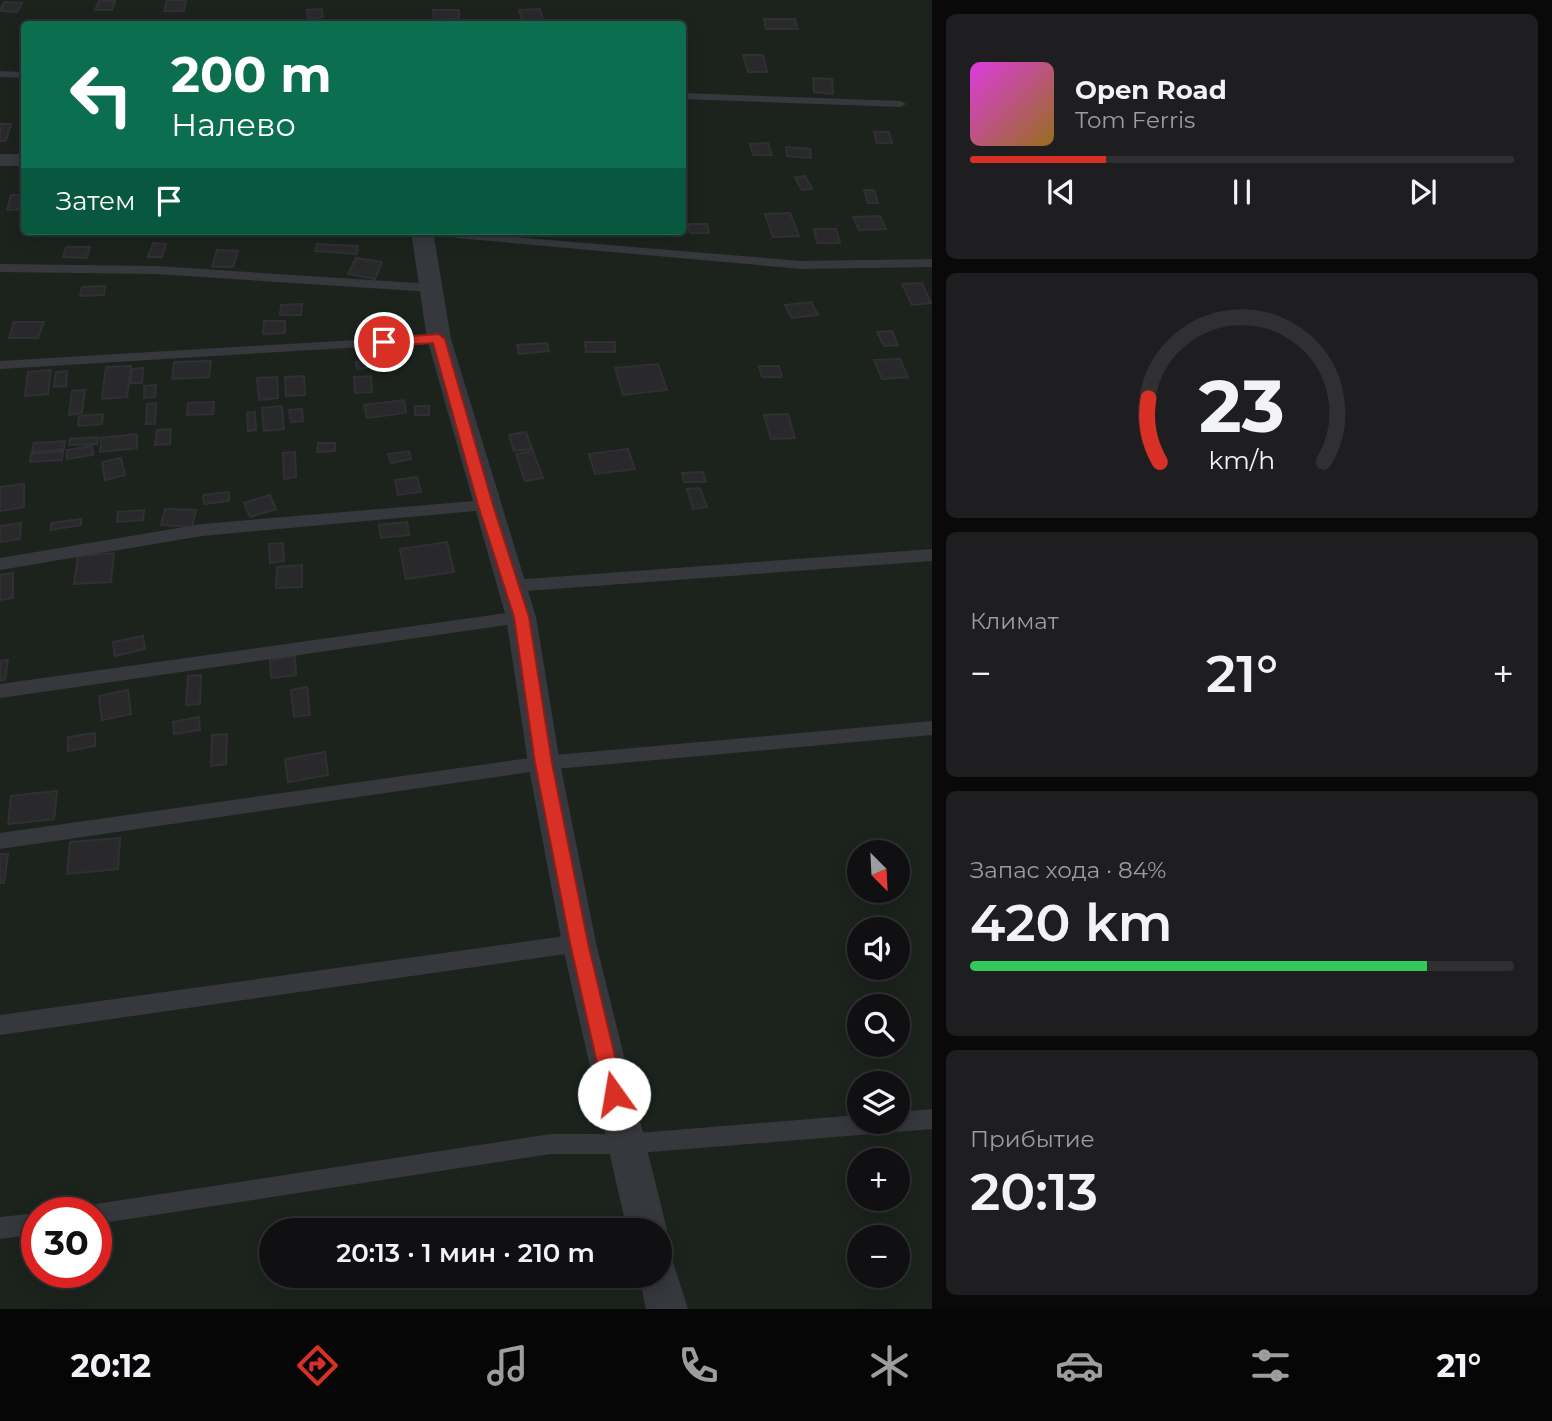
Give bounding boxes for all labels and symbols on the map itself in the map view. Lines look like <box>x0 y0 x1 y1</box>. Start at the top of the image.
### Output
pin <box>354 312 414 372</box>
north arrow <box>847 840 910 903</box>
position arrow <box>577 1057 651 1131</box>
speed limit sign: 30 <box>21 1197 112 1288</box>

